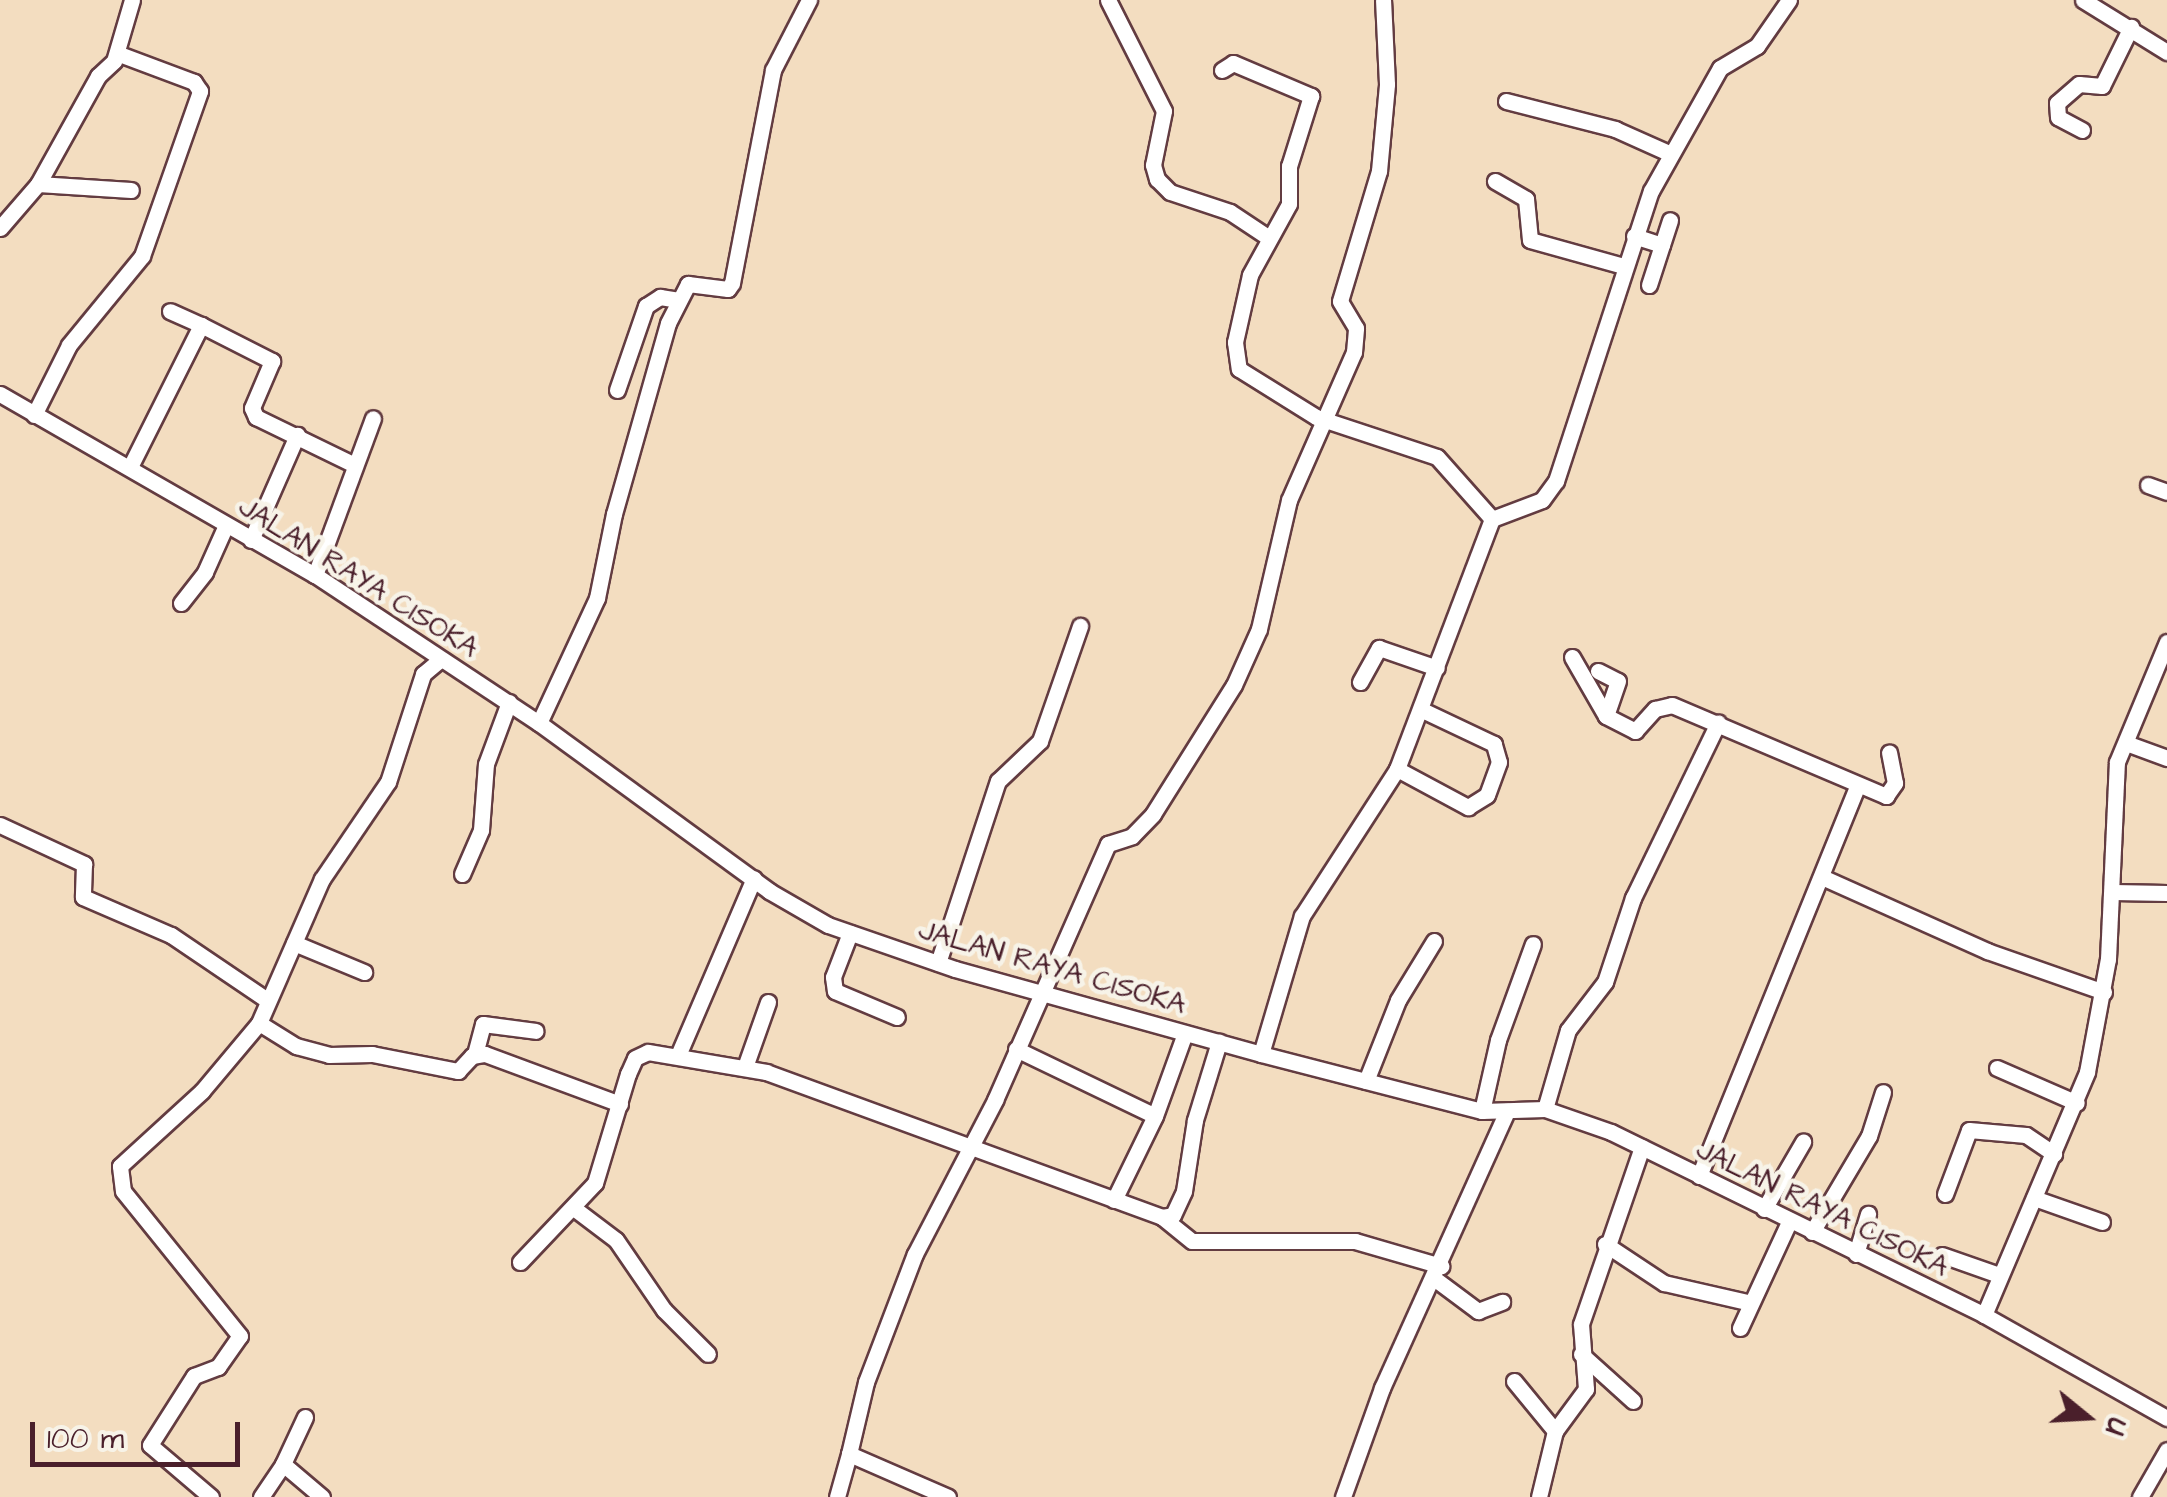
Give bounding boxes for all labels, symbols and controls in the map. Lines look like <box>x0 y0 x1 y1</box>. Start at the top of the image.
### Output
street label: JALAN RAYA CISOKA <box>232 490 484 666</box>
street label: JALAN RAYA CISOKA <box>914 914 1190 1022</box>
street label: JALAN RAYA CISOKA <box>1690 1133 1954 1285</box>
north arrow <box>2037 1367 2137 1467</box>
scale bar <box>35 1402 245 1464</box>
text: U <box>2095 1413 2137 1440</box>
text: 100 m <box>47 1418 124 1460</box>

